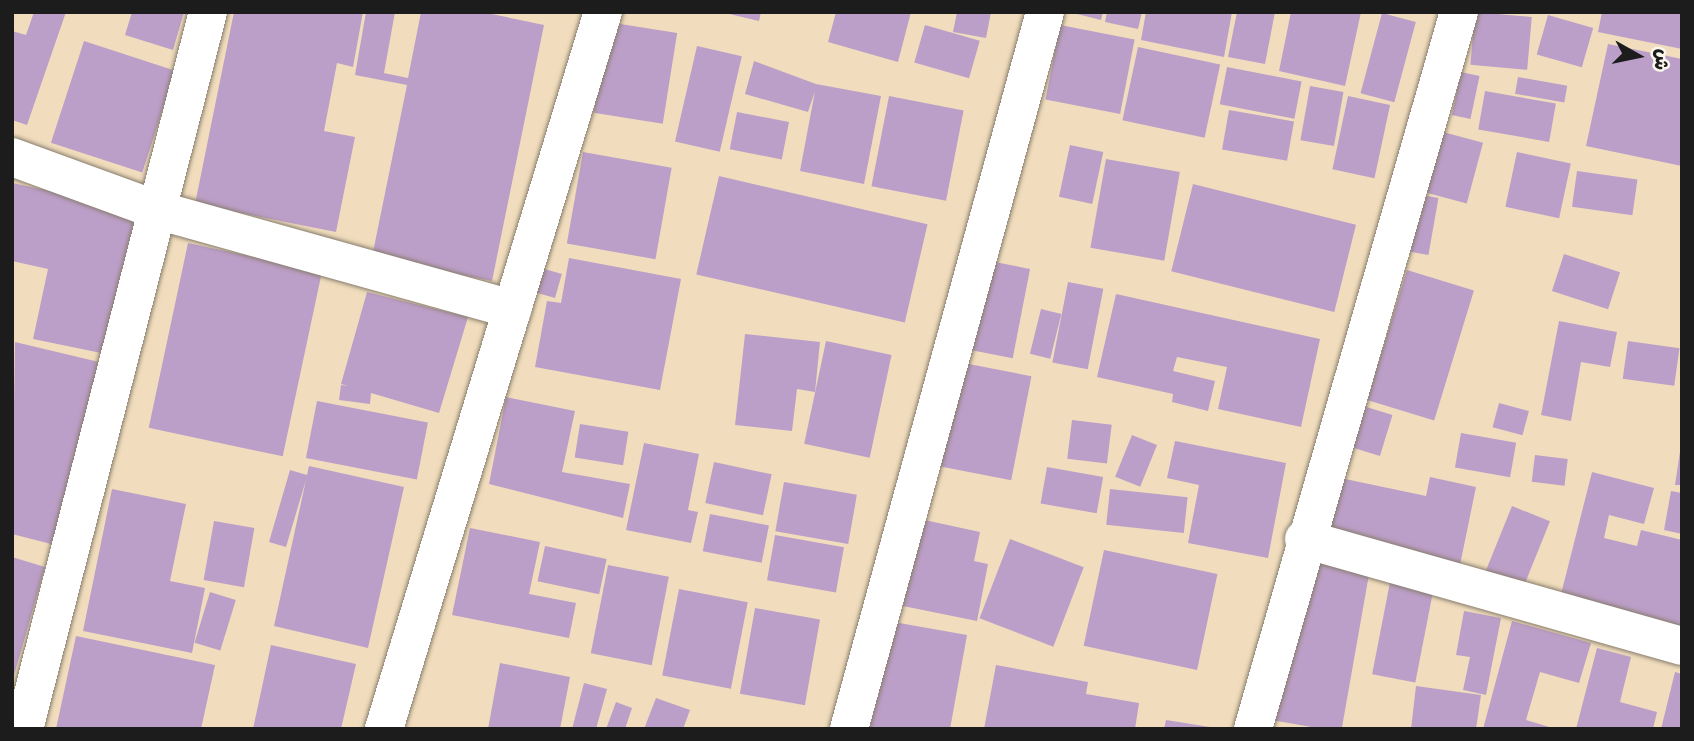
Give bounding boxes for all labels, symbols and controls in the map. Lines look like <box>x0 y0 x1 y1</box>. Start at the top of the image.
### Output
north arrow <box>1603 21 1673 91</box>
text: ش <box>1644 47 1674 72</box>

